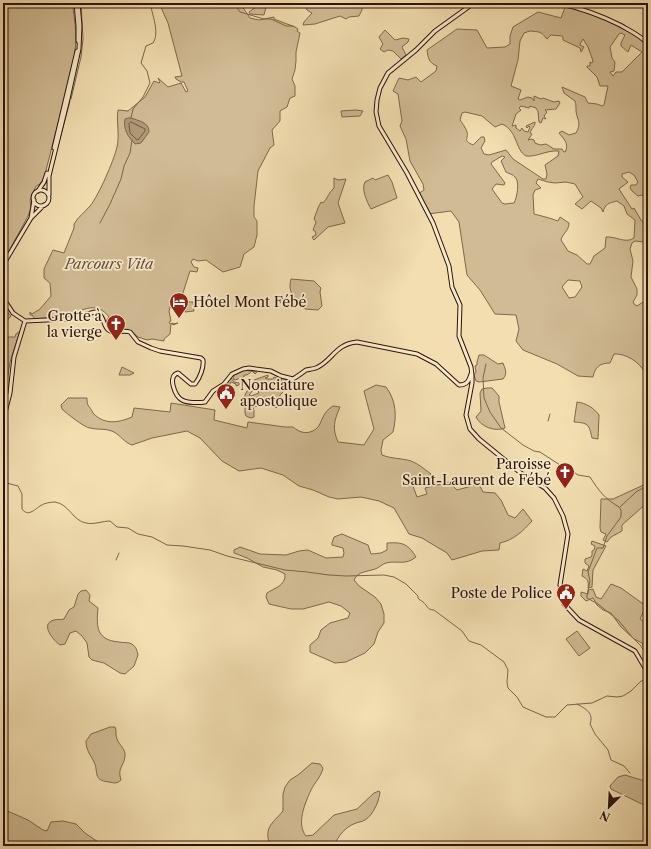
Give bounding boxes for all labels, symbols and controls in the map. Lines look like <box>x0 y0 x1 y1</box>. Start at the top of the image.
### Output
park label: Parcours Vita <box>64 255 154 273</box>
hotel icon: Hôtel Mont Fébé <box>168 291 190 319</box>
place label: Hôtel Mont Fébé <box>193 293 307 311</box>
place label: Grotte à la vierge <box>47 307 103 341</box>
church icon: Grotte à la vierge <box>105 313 127 341</box>
place label: Nonciature apostolique <box>240 376 318 410</box>
public building icon: Nonciature apostolique <box>215 382 237 410</box>
place label: Paroisse Saint-Laurent de Fébé <box>402 455 551 489</box>
church icon: Paroisse Saint-Laurent de Fébé <box>554 461 576 489</box>
public building icon: Poste de Police <box>555 582 577 610</box>
place label: Poste de Police <box>451 584 552 602</box>
north arrow <box>589 787 629 827</box>
text: N <box>597 808 612 824</box>

